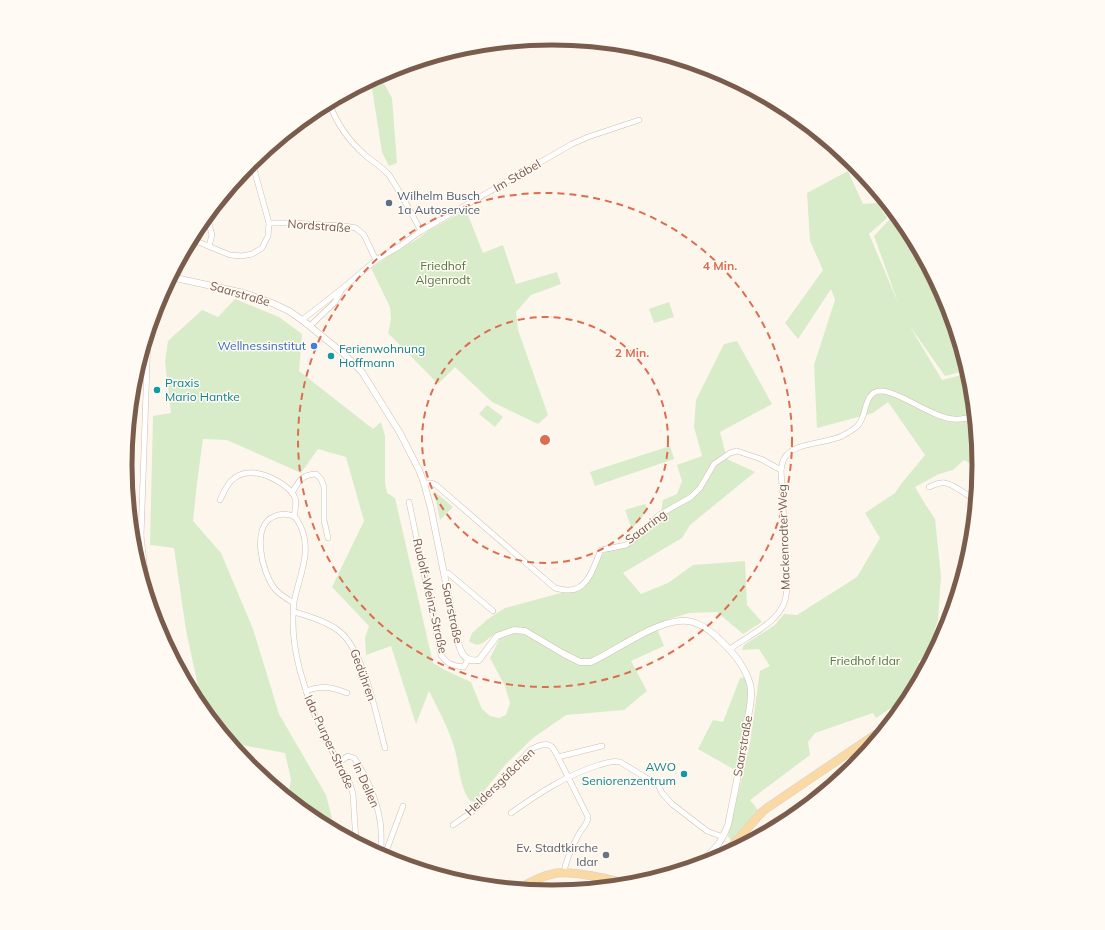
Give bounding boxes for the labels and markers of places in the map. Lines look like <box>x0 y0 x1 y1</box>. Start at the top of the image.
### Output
place label: Wilhelm Busch 1a Autoservice <box>397 188 480 217</box>
marker: Wilhelm Busch 1a Autoservice <box>384 198 394 208</box>
place label: Wellnessinstitut <box>217 338 306 353</box>
marker: Wellnessinstitut <box>309 341 319 351</box>
place label: Ferienwohnung Hoffmann <box>339 341 425 370</box>
marker: Ferienwohnung Hoffmann <box>326 351 336 361</box>
place label: Praxis Mario Hantke <box>165 375 240 404</box>
marker: Praxis Mario Hantke <box>152 385 162 395</box>
centre of rings <box>538 433 552 447</box>
place label: AWO Seniorenzentrum <box>582 759 676 788</box>
marker: AWO Seniorenzentrum <box>679 769 689 779</box>
place label: Ev. Stadtkirche Idar <box>516 840 599 869</box>
marker: Ev. Stadtkirche Idar <box>601 850 611 860</box>

